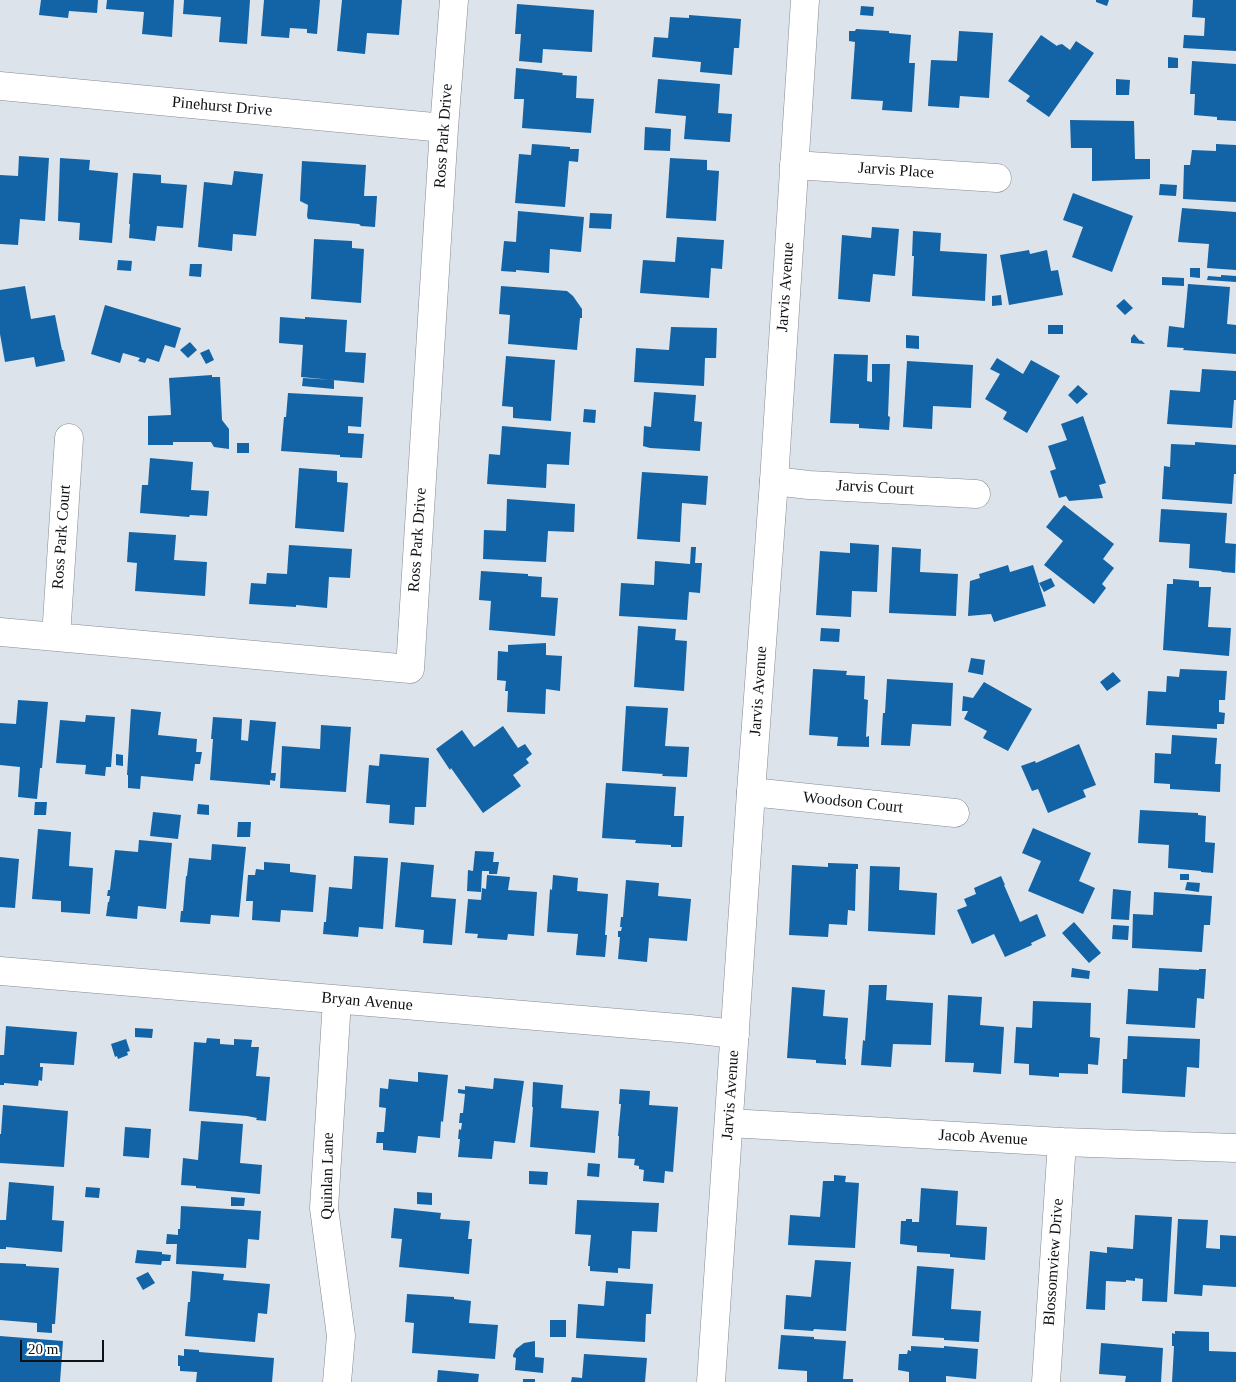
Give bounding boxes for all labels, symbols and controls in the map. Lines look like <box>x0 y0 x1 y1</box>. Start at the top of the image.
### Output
street label: Ross Park Drive <box>431 83 457 189</box>
street label: Pinehurst Drive <box>171 93 273 121</box>
street label: Jarvis Place <box>857 159 935 183</box>
street label: Jarvis Avenue <box>773 241 799 333</box>
street label: Jarvis Court <box>836 476 914 500</box>
street label: Ross Park Court <box>49 484 75 590</box>
street label: Ross Park Drive <box>405 487 431 593</box>
street label: Jarvis Avenue <box>746 645 772 737</box>
street label: Woodson Court <box>802 788 904 818</box>
street label: Bryan Avenue <box>321 988 413 1016</box>
street label: Jarvis Avenue <box>718 1049 744 1141</box>
street label: Jacob Avenue <box>938 1126 1028 1150</box>
street label: Quinlan Lane <box>318 1132 338 1220</box>
street label: Blossomview Drive <box>1040 1198 1068 1326</box>
scale bar <box>22 1330 106 1362</box>
text: 20 m <box>28 1341 58 1357</box>

